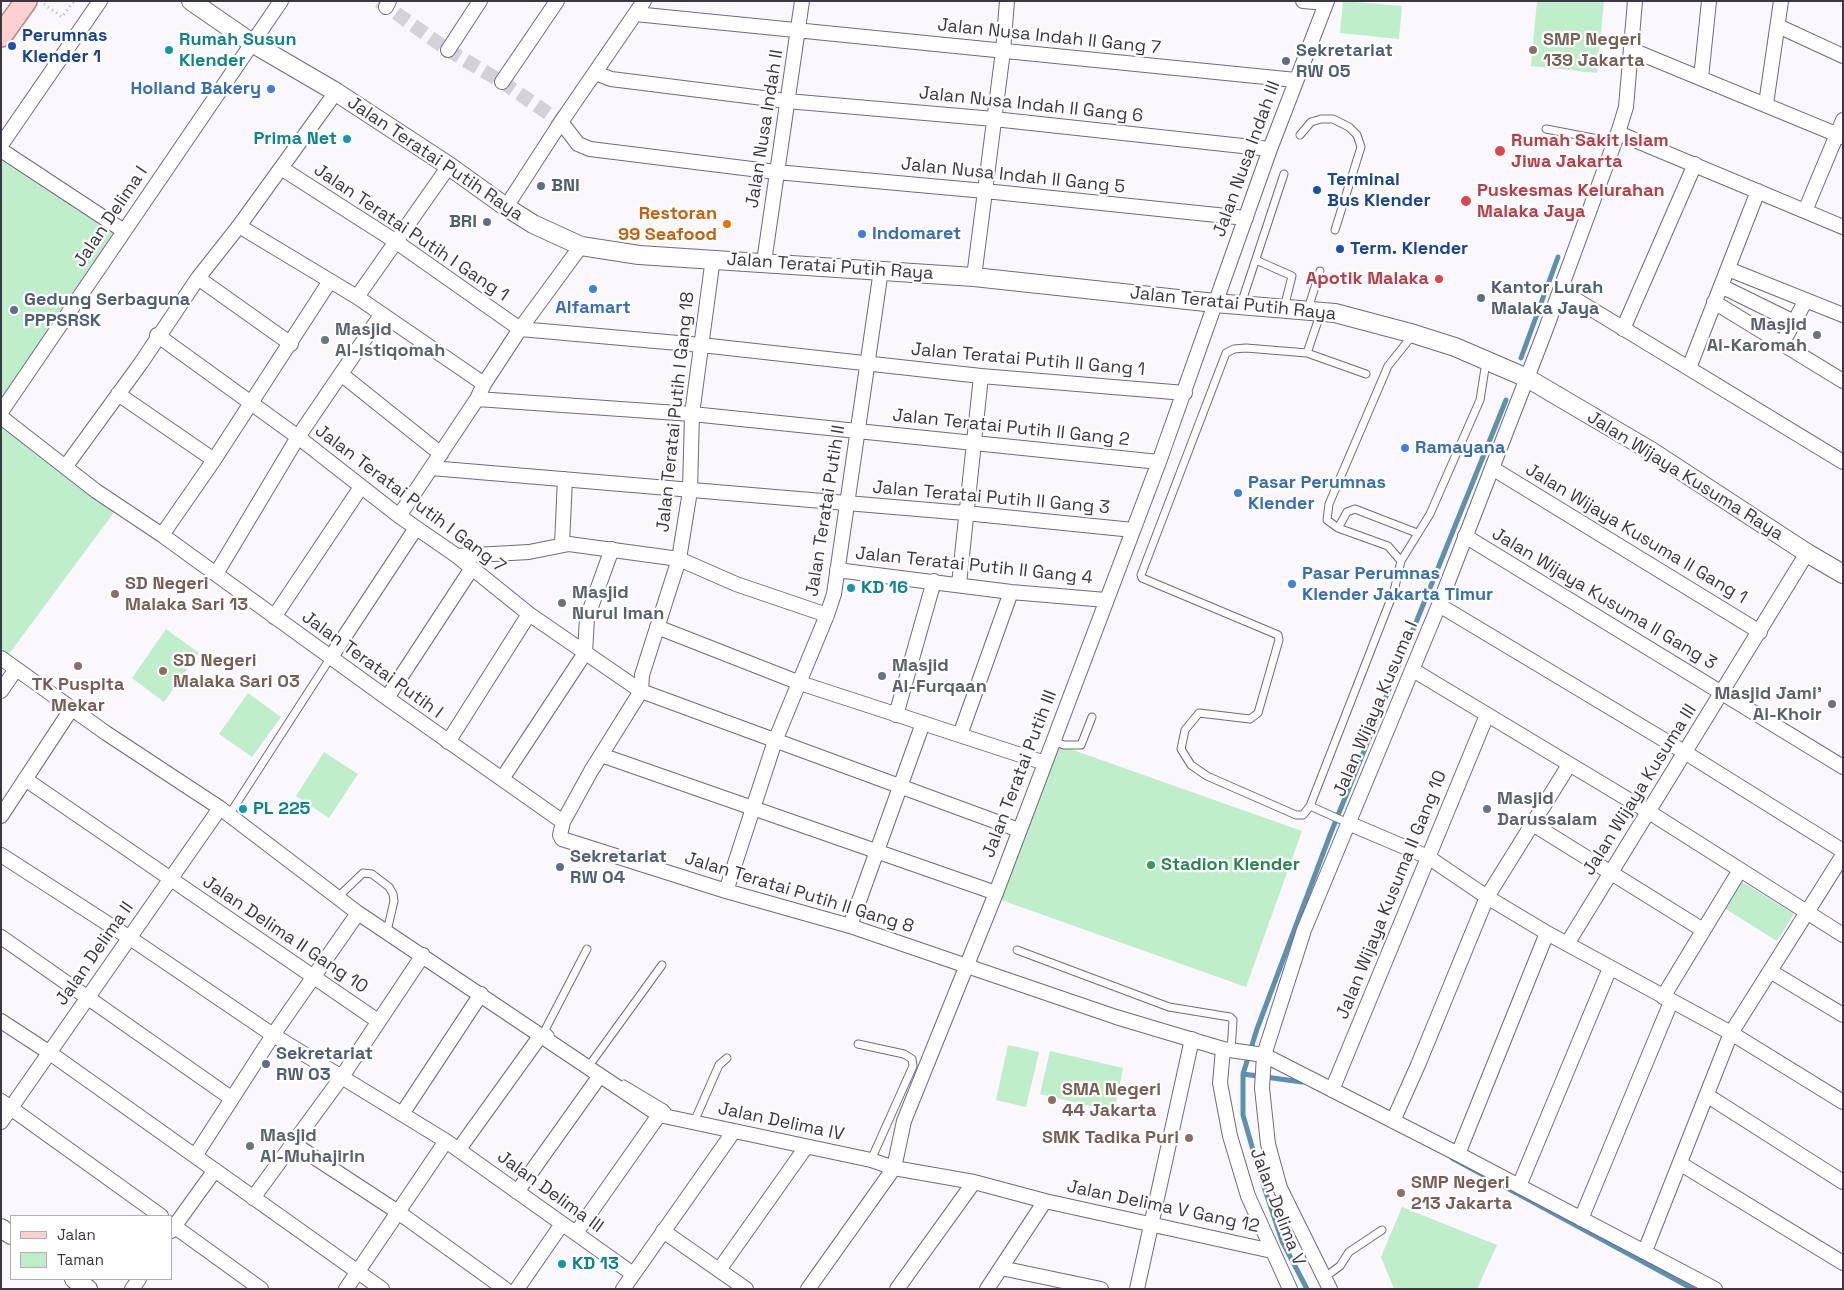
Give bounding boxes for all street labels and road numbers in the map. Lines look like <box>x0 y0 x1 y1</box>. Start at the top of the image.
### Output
street label: Jalan Nusa Indah II Gang 7 <box>936 15 1162 59</box>
street label: Jalan Nusa Indah II <box>742 48 788 210</box>
street label: Jalan Nusa Indah III <box>1209 78 1285 240</box>
street label: Jalan Nusa Indah II Gang 6 <box>918 82 1144 128</box>
street label: Jalan Teratai Putih Raya <box>343 92 527 226</box>
street label: Jalan Nusa Indah II Gang 5 <box>900 153 1126 199</box>
street label: Jalan Teratai Putih I Gang 1 <box>309 160 513 306</box>
street label: Jalan Delima I <box>69 162 153 272</box>
street label: Jalan Teratai Putih Raya <box>726 249 934 285</box>
street label: Jalan Teratai Putih Raya <box>1129 282 1337 326</box>
street label: Jalan Teratai Putih I Gang 18 <box>653 291 699 533</box>
street label: Jalan Teratai Putih II Gang 1 <box>910 339 1146 381</box>
street label: Jalan Teratai Putih II Gang 2 <box>891 405 1131 451</box>
street label: Jalan Wijaya Kusuma Raya <box>1583 407 1787 545</box>
street label: Jalan Teratai Putih I Gang 7 <box>310 420 510 578</box>
street label: Jalan Teratai Putih II <box>802 424 850 598</box>
street label: Jalan Wijaya Kusuma II Gang 1 <box>1521 459 1751 609</box>
street label: Jalan Teratai Putih II Gang 3 <box>871 477 1111 519</box>
street label: Jalan Wijaya Kusuma II Gang 3 <box>1488 523 1720 675</box>
street label: Jalan Teratai Putih II Gang 4 <box>854 543 1094 589</box>
street label: Jalan Teratai Putih I <box>297 607 447 723</box>
street label: Jalan Wijaya Kusuma I <box>1329 618 1423 800</box>
street label: Jalan Teratai Putih III <box>978 687 1062 861</box>
street label: Jalan Wijaya Kusuma III <box>1578 700 1702 880</box>
street label: Jalan Wijaya Kusuma II Gang 10 <box>1332 767 1452 1023</box>
street label: Jalan Teratai Putih II Gang 8 <box>682 848 916 938</box>
street label: Jalan Delima II Gang 10 <box>198 872 372 998</box>
street label: Jalan Delima II <box>51 898 139 1010</box>
street label: Jalan Delima IV <box>716 1098 846 1146</box>
street label: Jalan Delima V <box>1245 1145 1309 1269</box>
street label: Jalan Delima III <box>493 1146 607 1238</box>
street label: Jalan Delima V Gang 12 <box>1065 1176 1261 1238</box>

